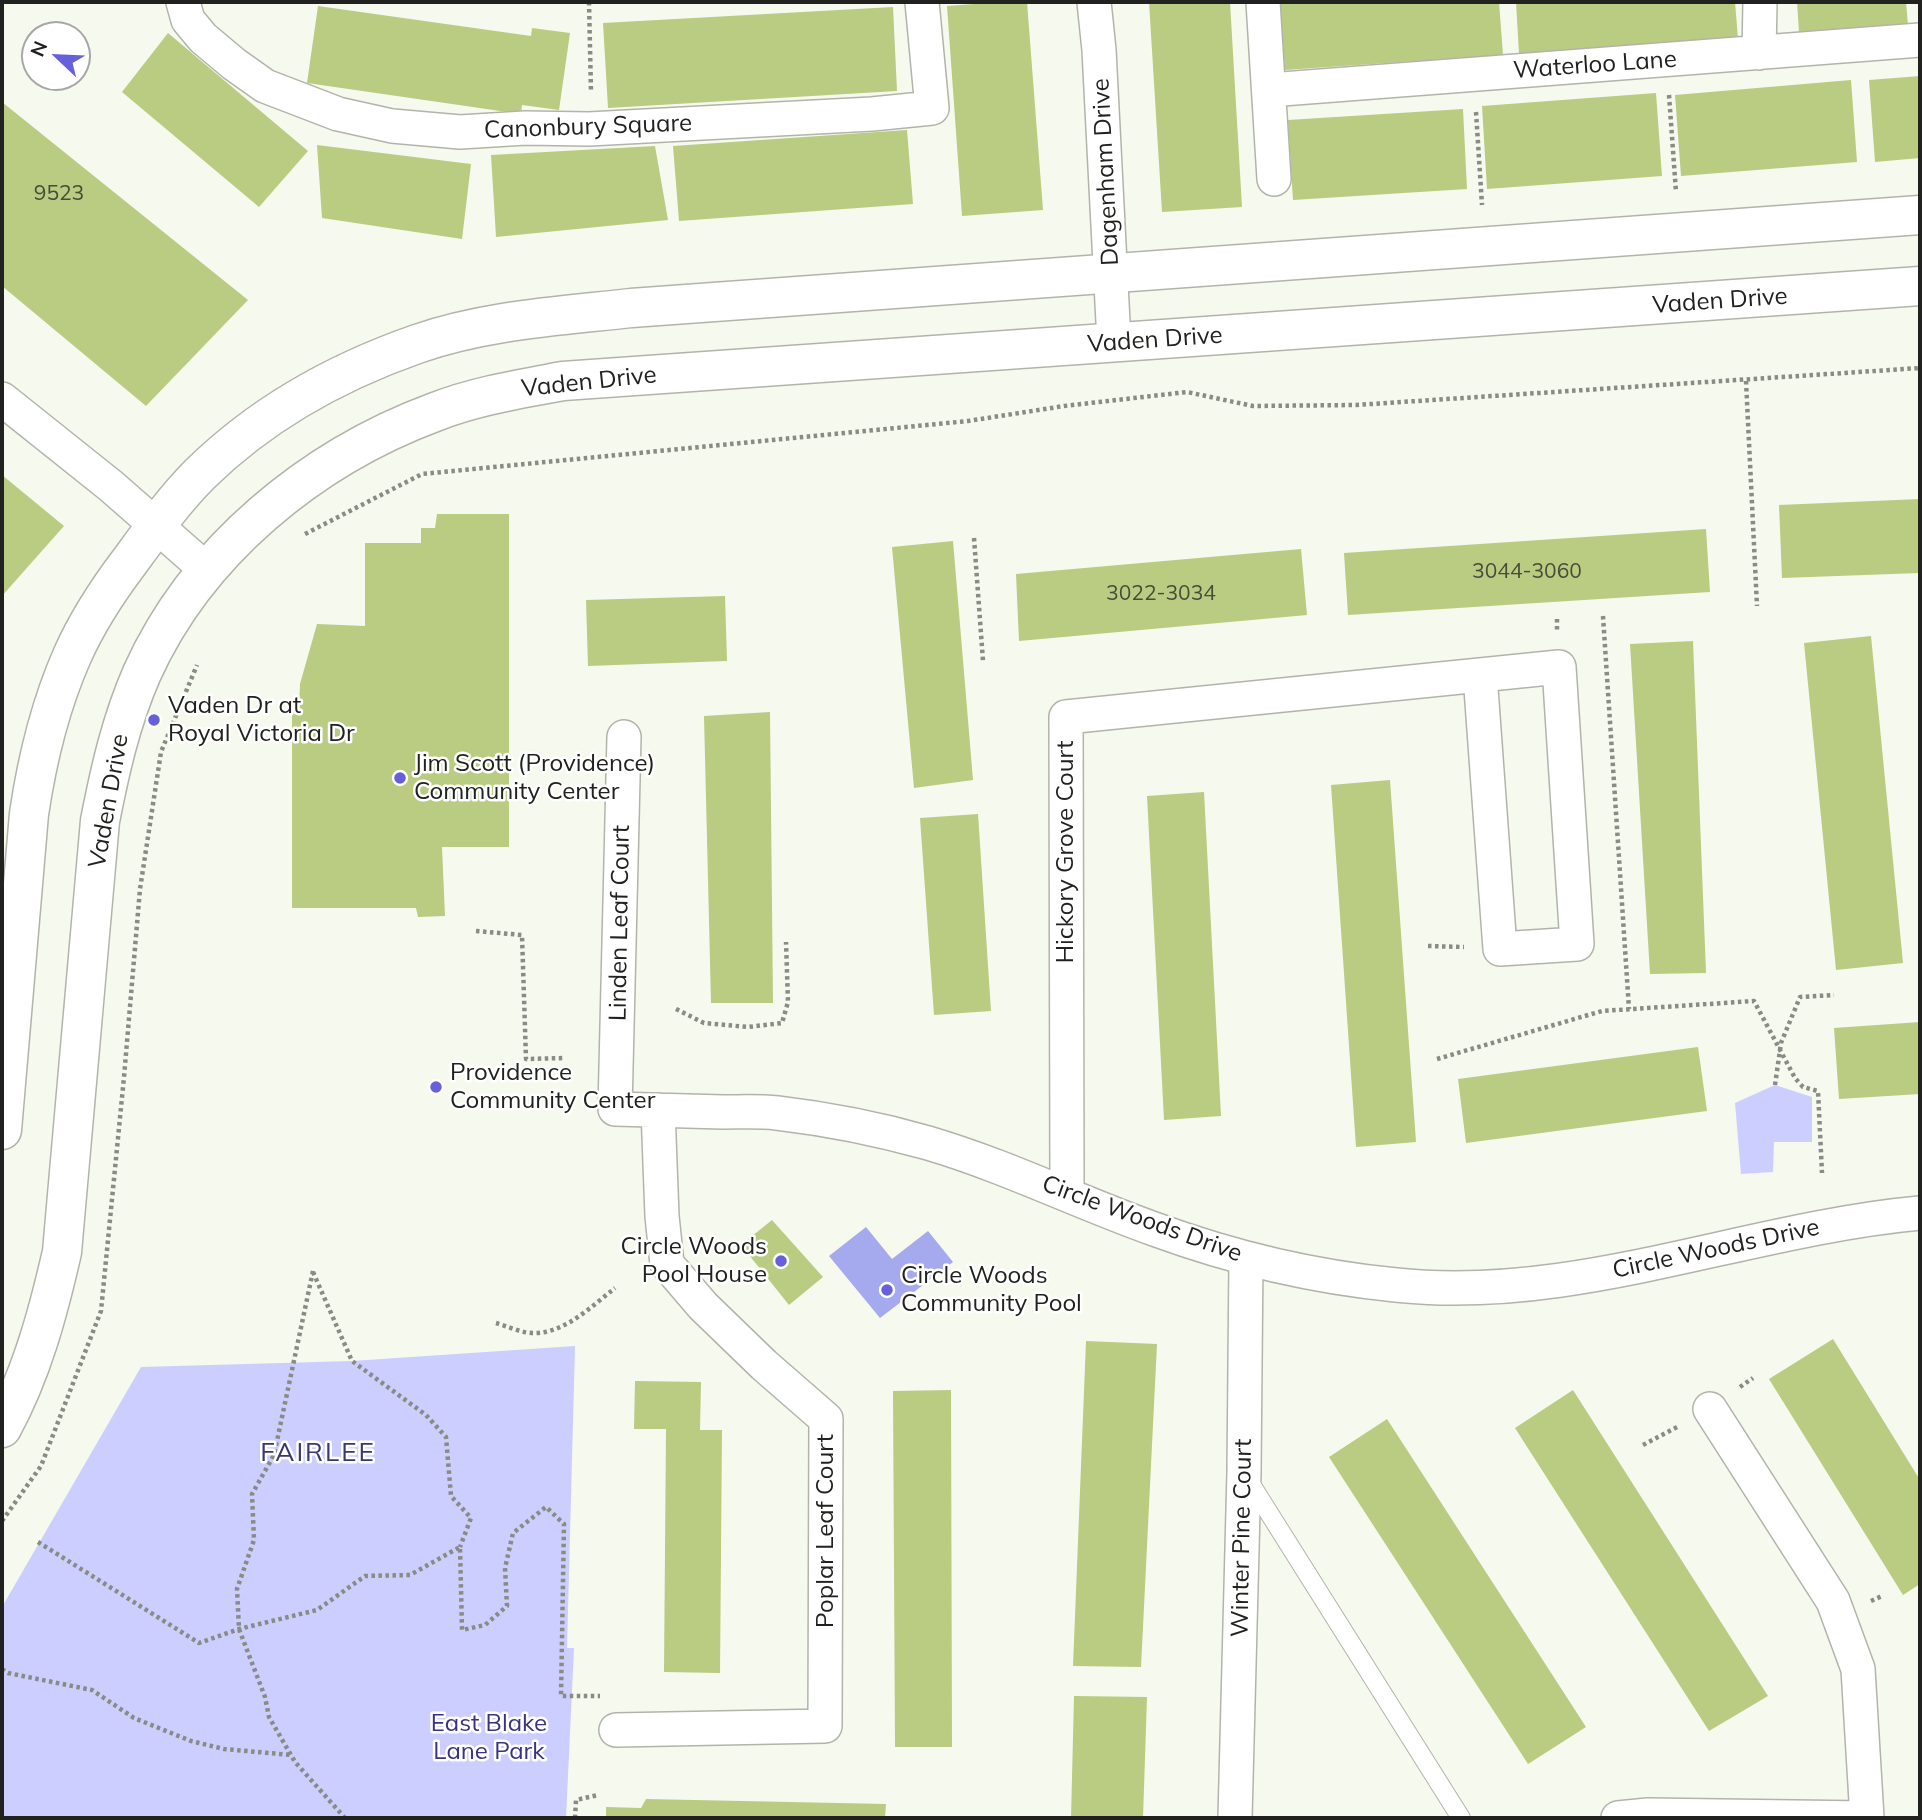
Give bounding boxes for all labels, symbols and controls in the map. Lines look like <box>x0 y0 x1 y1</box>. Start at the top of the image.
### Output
north arrow <box>21 21 91 91</box>
text: N <box>25 37 52 60</box>
street label: Waterloo Lane <box>1512 45 1678 85</box>
street label: Dagenham Drive <box>1087 78 1125 266</box>
street label: Canonbury Square <box>483 109 693 145</box>
house number: 9523 <box>34 181 84 207</box>
street label: Vaden Drive <box>1651 282 1789 320</box>
street label: Vaden Drive <box>1086 321 1224 359</box>
street label: Vaden Drive <box>520 361 658 403</box>
house number: 3044-3060 <box>1472 559 1582 585</box>
house number: 3022-3034 <box>1106 581 1216 607</box>
place label: Vaden Dr at Royal Victoria Dr <box>168 692 355 748</box>
marker: Vaden Dr at Royal Victoria Dr <box>146 712 162 728</box>
street label: Vaden Drive <box>83 732 135 870</box>
street label: Hickory Grove Court <box>1052 741 1080 963</box>
place label: Jim Scott (Providence) Community Center <box>414 750 655 806</box>
marker: Jim Scott (Providence) Community Center <box>392 770 408 786</box>
street label: Linden Leaf Court <box>604 825 636 1021</box>
place label: Providence Community Center <box>450 1059 655 1115</box>
marker: Providence Community Center <box>428 1079 444 1095</box>
street label: Circle Woods Drive <box>1038 1169 1246 1269</box>
street label: Circle Woods Drive <box>1610 1213 1822 1285</box>
place label: Circle Woods Pool House <box>620 1233 767 1289</box>
marker: Circle Woods Pool House <box>773 1253 789 1269</box>
place label: Circle Woods Community Pool <box>901 1262 1082 1318</box>
marker: Circle Woods Community Pool <box>879 1282 895 1298</box>
street label: Poplar Leaf Court <box>812 1434 840 1628</box>
district label: FAIRLEE <box>261 1437 375 1469</box>
street label: Winter Pine Court <box>1226 1439 1258 1637</box>
park label: East Blake Lane Park <box>431 1710 547 1766</box>

